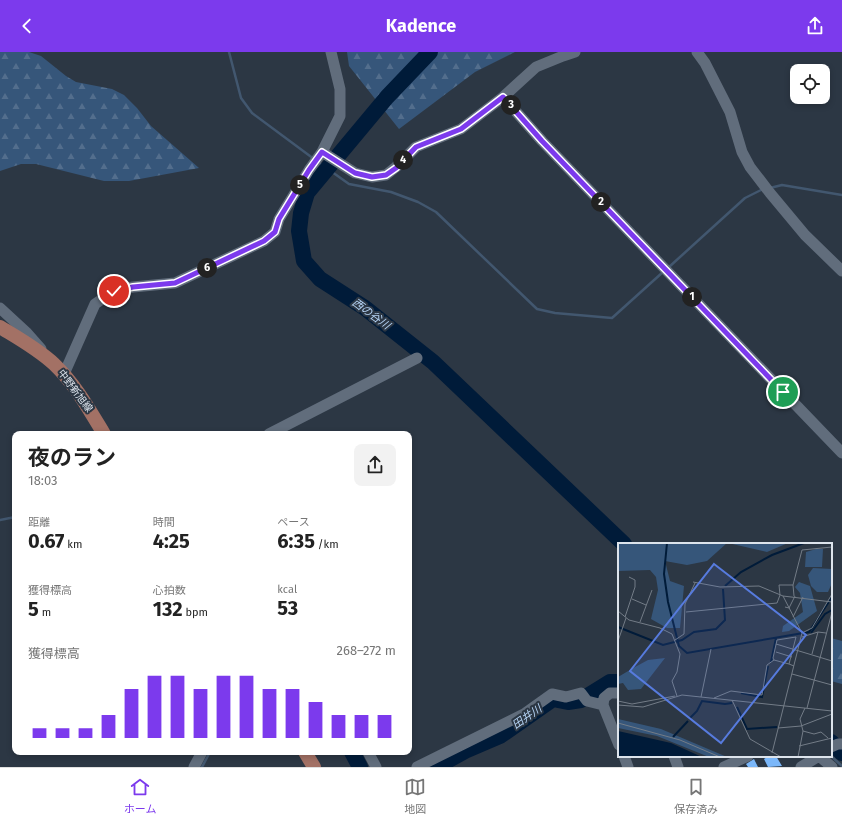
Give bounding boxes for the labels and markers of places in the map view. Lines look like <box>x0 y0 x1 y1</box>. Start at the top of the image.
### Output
pin: 3 <box>501 95 521 115</box>
pin: 4 <box>393 150 413 170</box>
pin: 5 <box>290 175 310 195</box>
pin: 2 <box>591 192 611 212</box>
pin: 6 <box>197 258 217 278</box>
pin <box>97 274 131 308</box>
pin: 1 <box>682 287 702 307</box>
pin <box>766 375 800 409</box>

